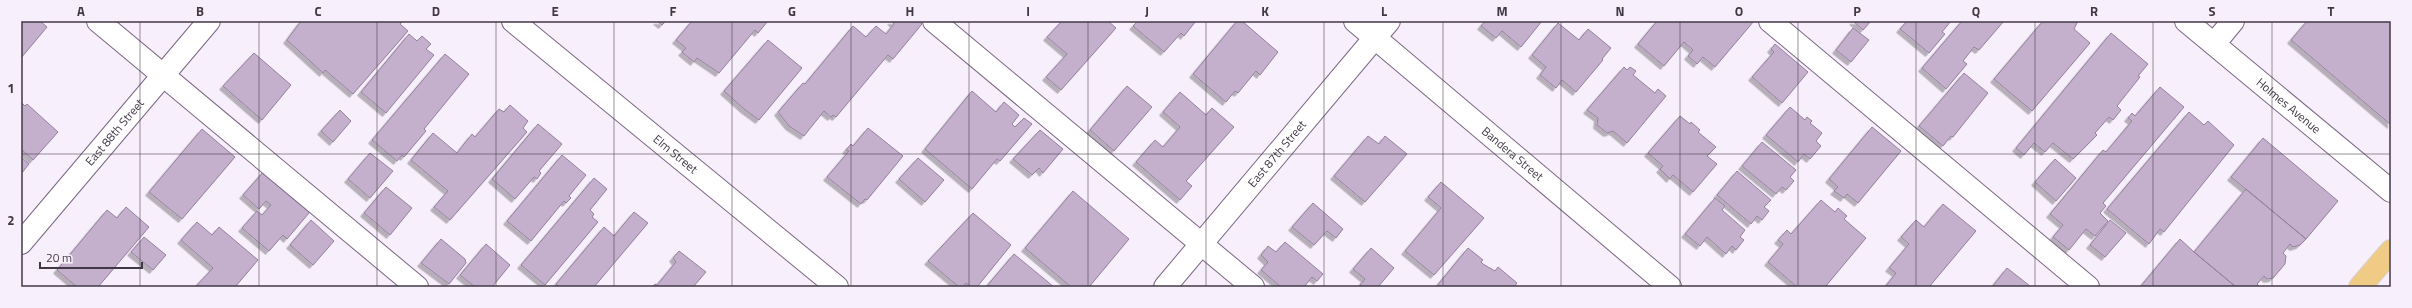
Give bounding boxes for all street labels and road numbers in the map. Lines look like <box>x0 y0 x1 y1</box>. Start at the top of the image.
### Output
street label: Holmes Avenue <box>2252 73 2325 138</box>
street label: East 88th Street <box>80 94 149 170</box>
street label: East 87th Street <box>1243 115 1311 191</box>
street label: Bandera Street <box>1478 122 1549 186</box>
street label: Elm Street <box>649 130 703 179</box>

